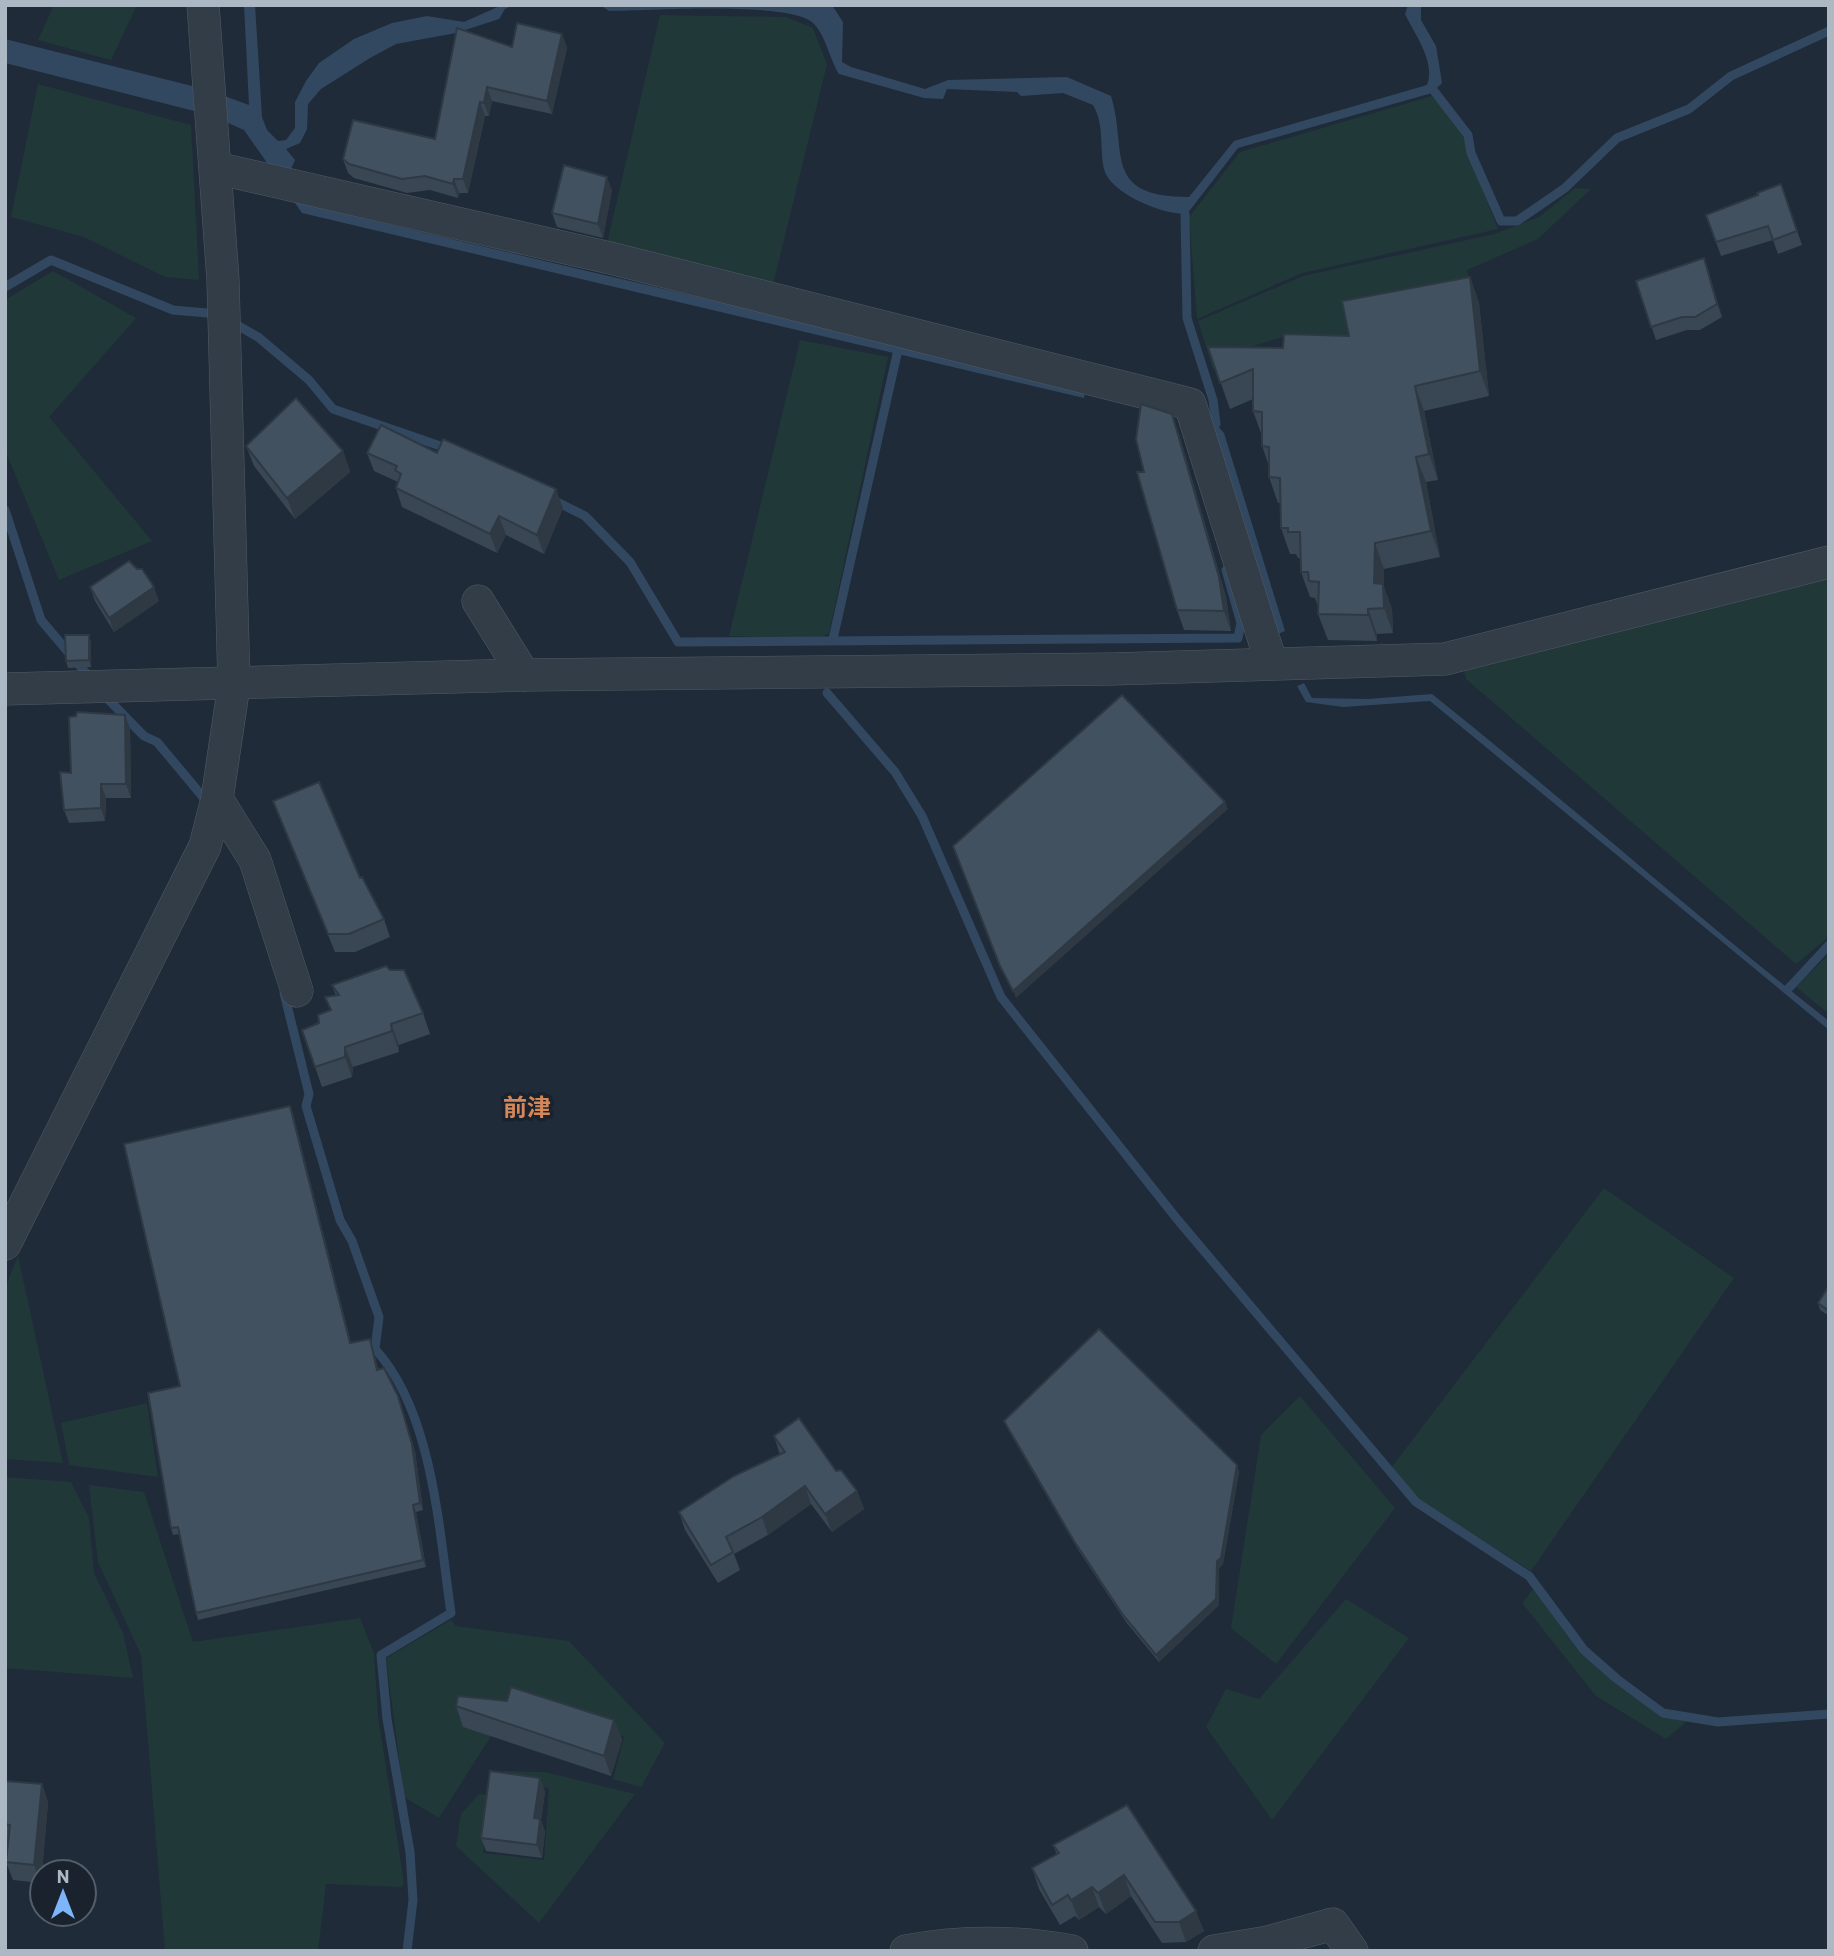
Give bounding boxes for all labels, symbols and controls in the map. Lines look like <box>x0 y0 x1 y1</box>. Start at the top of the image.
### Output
district label: 前津 <box>503 1092 551 1121</box>
north arrow <box>28 1858 98 1928</box>
text: N <box>57 1864 69 1887</box>

